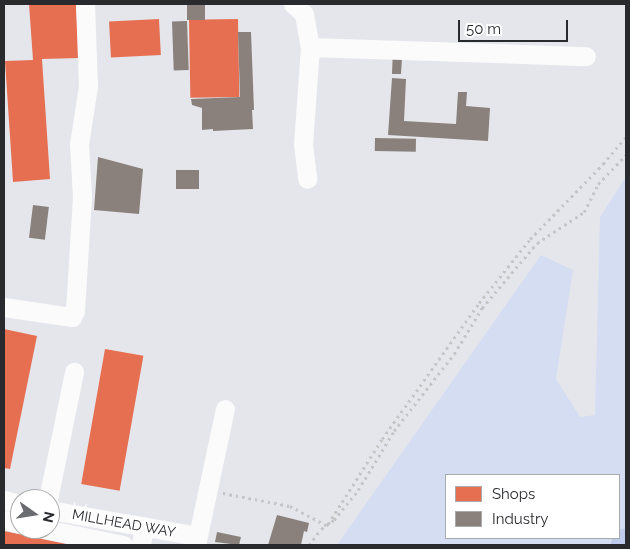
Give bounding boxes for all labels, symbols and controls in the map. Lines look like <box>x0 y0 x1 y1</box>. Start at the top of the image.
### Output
scale bar <box>460 10 570 42</box>
text: 50 m <box>466 20 501 38</box>
legend <box>445 474 620 539</box>
text: Shops <box>492 485 535 503</box>
north arrow <box>10 489 60 539</box>
street label: MILLHEAD WAY <box>71 506 177 540</box>
text: N <box>40 510 58 524</box>
text: Industry <box>492 510 548 528</box>

